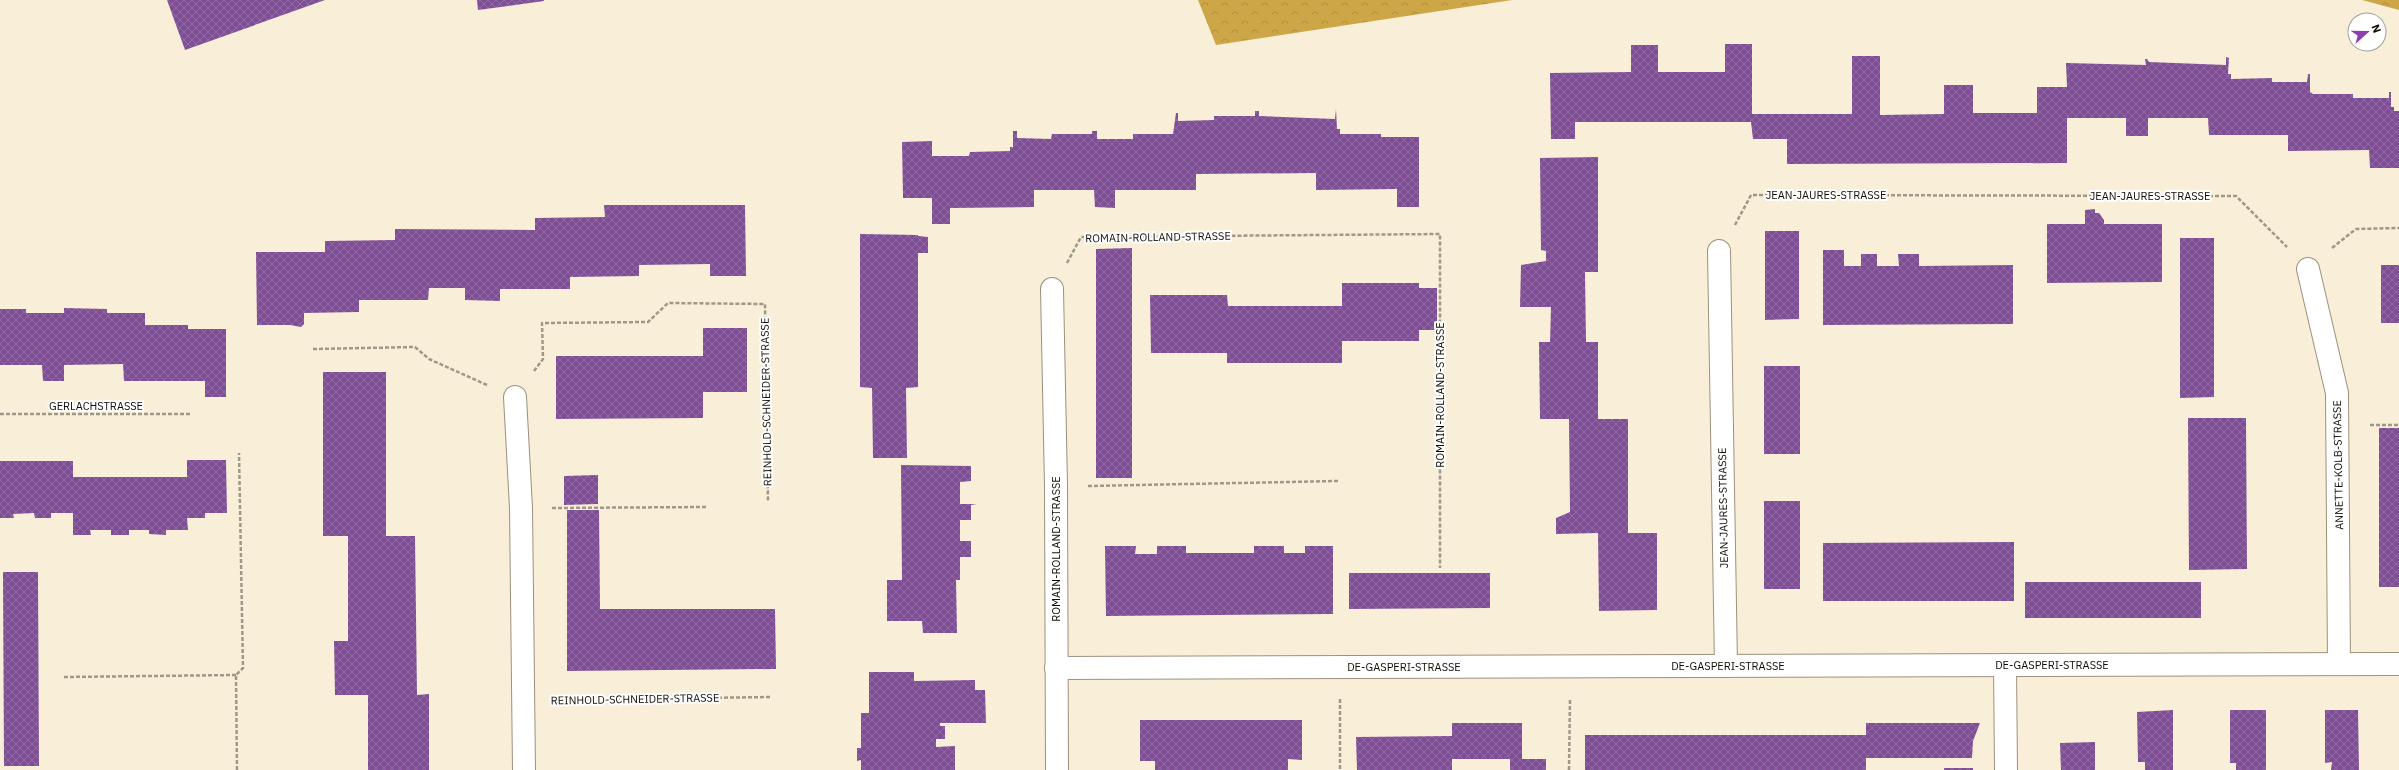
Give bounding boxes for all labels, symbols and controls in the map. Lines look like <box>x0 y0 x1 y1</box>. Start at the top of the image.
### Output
north arrow <box>2347 12 2387 52</box>
text: N <box>2368 22 2384 35</box>
street label: JEAN-JAURES-STRASSE <box>1766 188 1886 202</box>
street label: JEAN-JAURES-STRASSE <box>2090 189 2210 203</box>
street label: ROMAIN-ROLLAND-STRASSE <box>1085 229 1231 245</box>
street label: REINHOLD-SCHNEIDER-STRASSE <box>758 318 774 486</box>
street label: ROMAIN-ROLLAND-STRASSE <box>1433 322 1447 468</box>
street label: GERLACHSTRASSE <box>49 399 143 413</box>
street label: ANNETTE-KOLB-STRASSE <box>2330 400 2346 530</box>
street label: JEAN-JAURES-STRASSE <box>1715 448 1731 568</box>
street label: ROMAIN-ROLLAND-STRASSE <box>1049 476 1063 622</box>
street label: DE-GASPERI-STRASSE <box>1995 658 2109 672</box>
street label: DE-GASPERI-STRASSE <box>1671 659 1785 673</box>
street label: DE-GASPERI-STRASSE <box>1347 660 1461 674</box>
street label: REINHOLD-SCHNEIDER-STRASSE <box>551 691 719 707</box>

